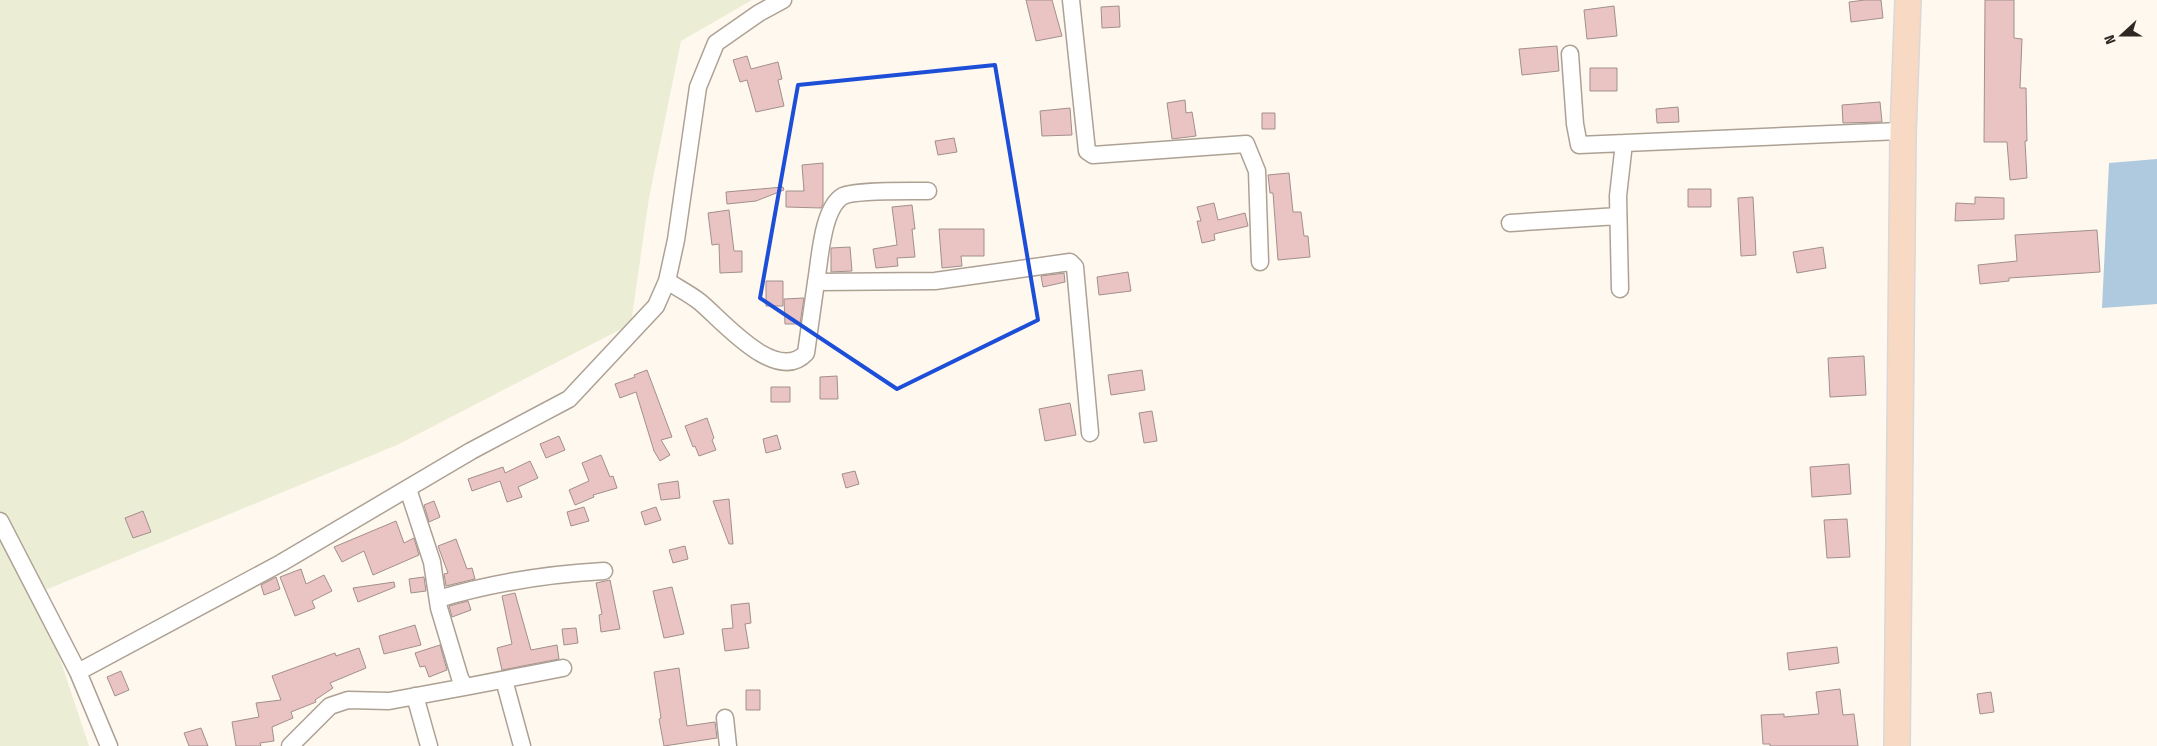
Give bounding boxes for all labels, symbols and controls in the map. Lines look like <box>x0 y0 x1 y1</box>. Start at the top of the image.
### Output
north arrow <box>2097 10 2147 60</box>
text: N <box>2101 33 2120 46</box>

